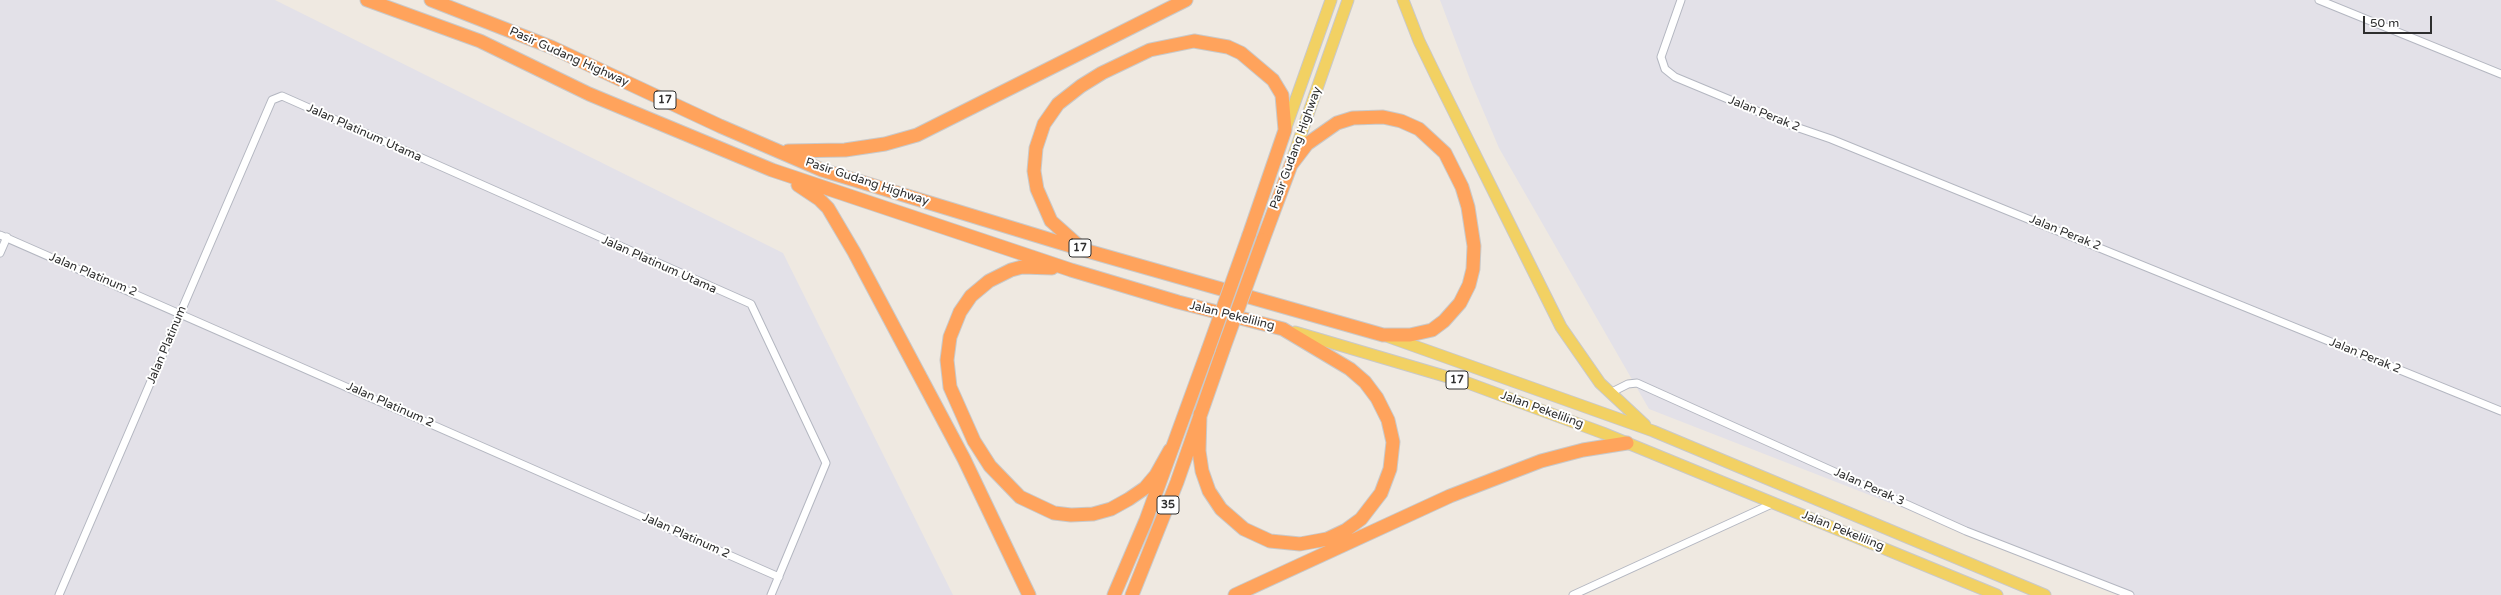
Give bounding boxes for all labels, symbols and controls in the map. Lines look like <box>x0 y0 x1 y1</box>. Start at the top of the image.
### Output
scale bar <box>2365 8 2434 34</box>
text: 50 m <box>2370 16 2399 30</box>
street label: Pasir Gudang Highway <box>507 24 631 90</box>
street label: Pasir Gudang Highway <box>1267 85 1325 211</box>
road number: 17 <box>654 91 676 109</box>
street label: Jalan Perak 2 <box>1726 93 1802 135</box>
street label: Jalan Platinum Utama <box>304 101 424 165</box>
street label: Pasir Gudang Highway <box>803 155 931 209</box>
street label: Jalan Perak 2 <box>2027 212 2103 254</box>
street label: Jalan Platinum Utama <box>599 233 719 297</box>
road number: 17 <box>1069 239 1091 257</box>
street label: Jalan Platinum 2 <box>47 250 139 300</box>
street label: Jalan Pekeliling <box>1188 298 1276 334</box>
street label: Jalan Platinum <box>144 304 190 386</box>
street label: Jalan Perak 2 <box>2327 335 2403 377</box>
road number: 17 <box>1446 371 1468 389</box>
street label: Jalan Platinum 2 <box>344 379 436 431</box>
street label: Jalan Pekeliling <box>1499 388 1585 432</box>
street label: Jalan Perak 3 <box>1831 465 1907 509</box>
road number: 35 <box>1157 496 1179 514</box>
street label: Jalan Pekeliling <box>1800 508 1886 554</box>
street label: Jalan Platinum 2 <box>640 510 732 562</box>

